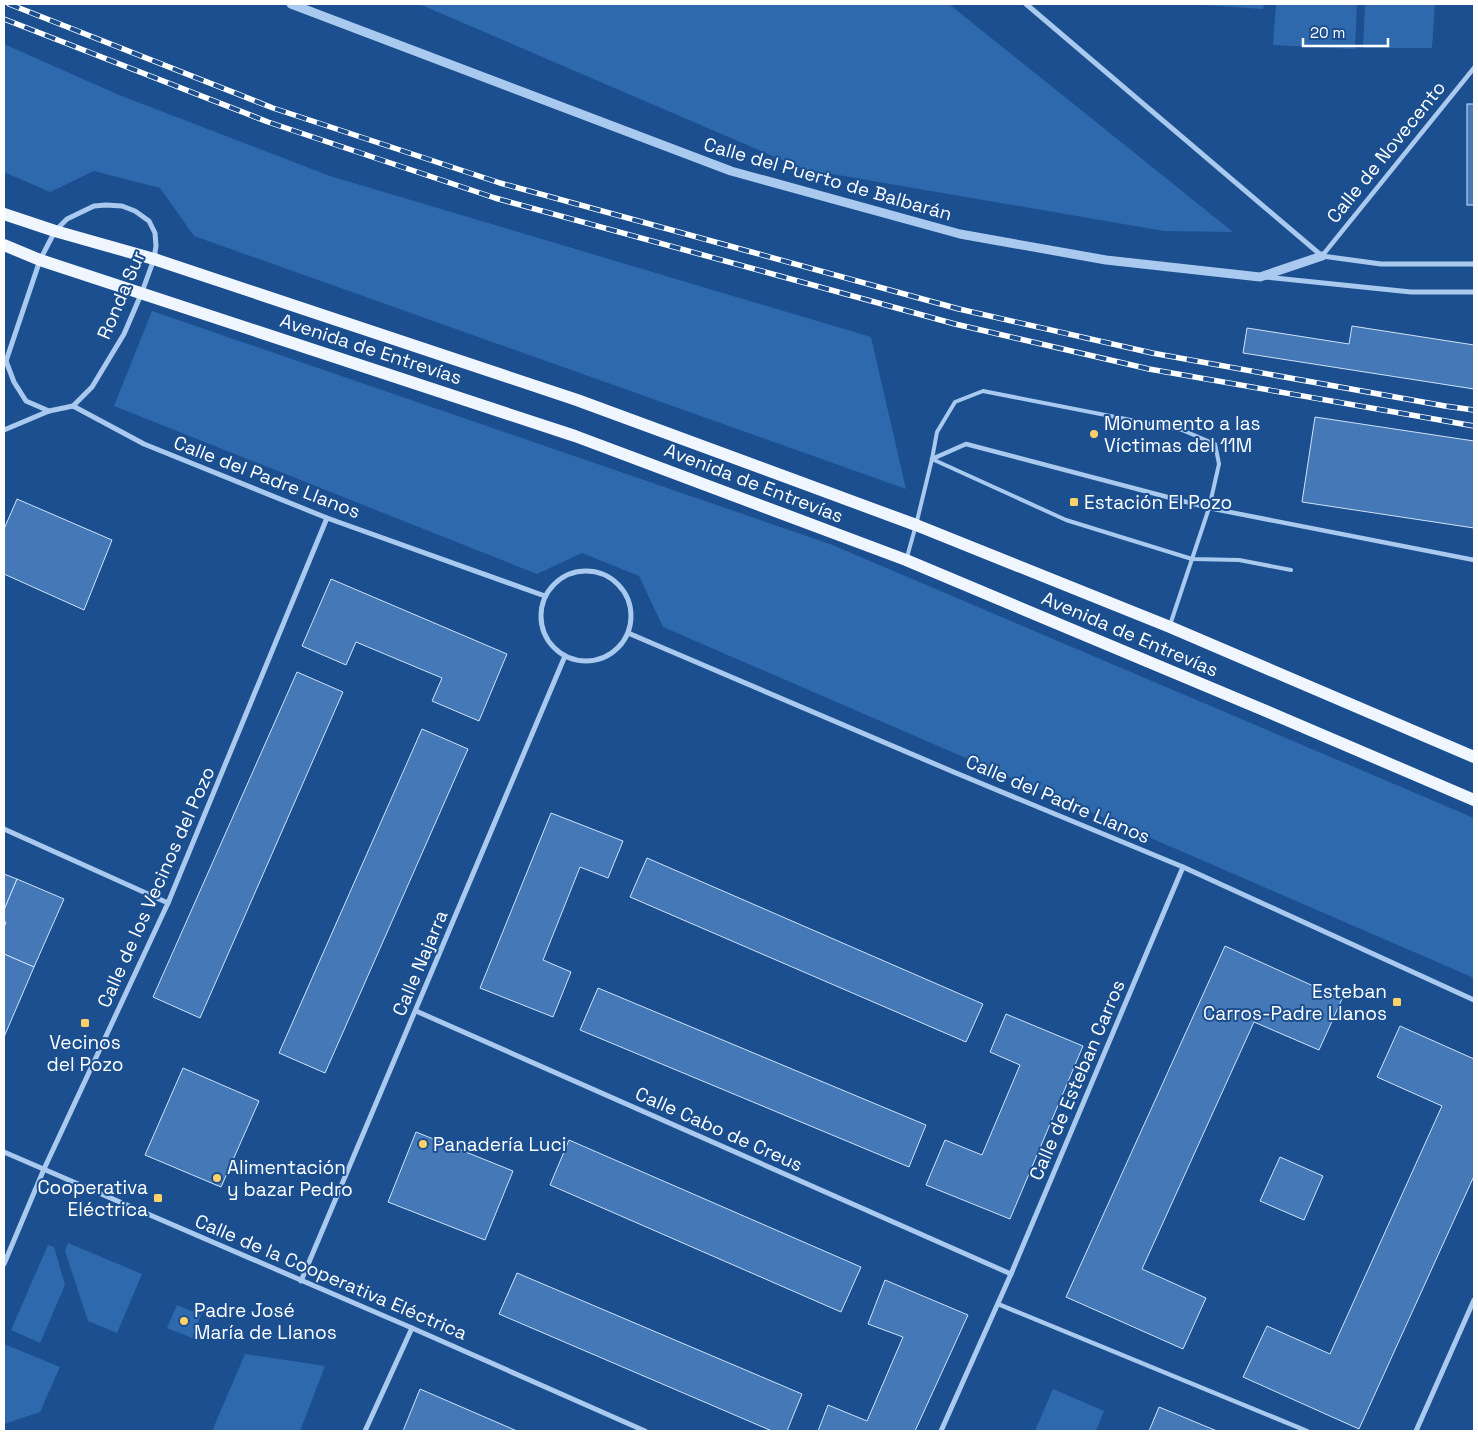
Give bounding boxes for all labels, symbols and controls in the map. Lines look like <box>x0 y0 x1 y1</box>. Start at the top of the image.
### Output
scale bar <box>1303 15 1388 47</box>
text: 20 m <box>1310 23 1345 42</box>
street label: Calle de Novecento <box>1321 76 1451 228</box>
street label: Calle del Puerto de Balbarán <box>701 132 955 226</box>
street label: Ronda Sur <box>91 247 151 343</box>
street label: Avenida de Entrevías <box>277 308 465 390</box>
place label: Monumento a las Víctimas del 11M <box>1104 411 1261 458</box>
marker: Monumento a las Víctimas del 11M <box>1088 428 1100 440</box>
street label: Calle del Padre Llanos <box>170 430 364 524</box>
street label: Avenida de Entrevías <box>661 437 847 529</box>
place label: Estación El Pozo <box>1084 490 1232 515</box>
marker: Estación El Pozo <box>1068 496 1080 508</box>
street label: Avenida de Entrevías <box>1038 585 1222 683</box>
street label: Calle del Padre Llanos <box>962 749 1154 849</box>
street label: Calle de los Vecinos del Pozo <box>91 763 221 1011</box>
street label: Calle Najarra <box>386 906 454 1020</box>
street label: Calle de Esteban Carros <box>1023 976 1131 1184</box>
place label: Esteban Carros-Padre Llanos <box>1203 979 1387 1026</box>
marker: Esteban Carros-Padre Llanos <box>1391 996 1403 1008</box>
marker: Vecinos del Pozo <box>79 1017 91 1029</box>
place label: Vecinos del Pozo <box>47 1030 123 1077</box>
street label: Calle Cabo de Creus <box>631 1081 807 1177</box>
place label: Panadería Luci <box>433 1132 567 1157</box>
marker: Panadería Luci <box>417 1138 429 1150</box>
place label: Alimentación y bazar Pedro <box>227 1155 353 1202</box>
marker: Alimentación y bazar Pedro <box>211 1172 223 1184</box>
place label: Cooperativa Eléctrica <box>37 1175 148 1222</box>
marker: Cooperativa Eléctrica <box>152 1192 164 1204</box>
street label: Calle de la Cooperativa Eléctrica <box>191 1208 471 1346</box>
place label: Padre José María de Llanos <box>194 1298 337 1345</box>
marker: Padre José María de Llanos <box>178 1315 190 1327</box>

